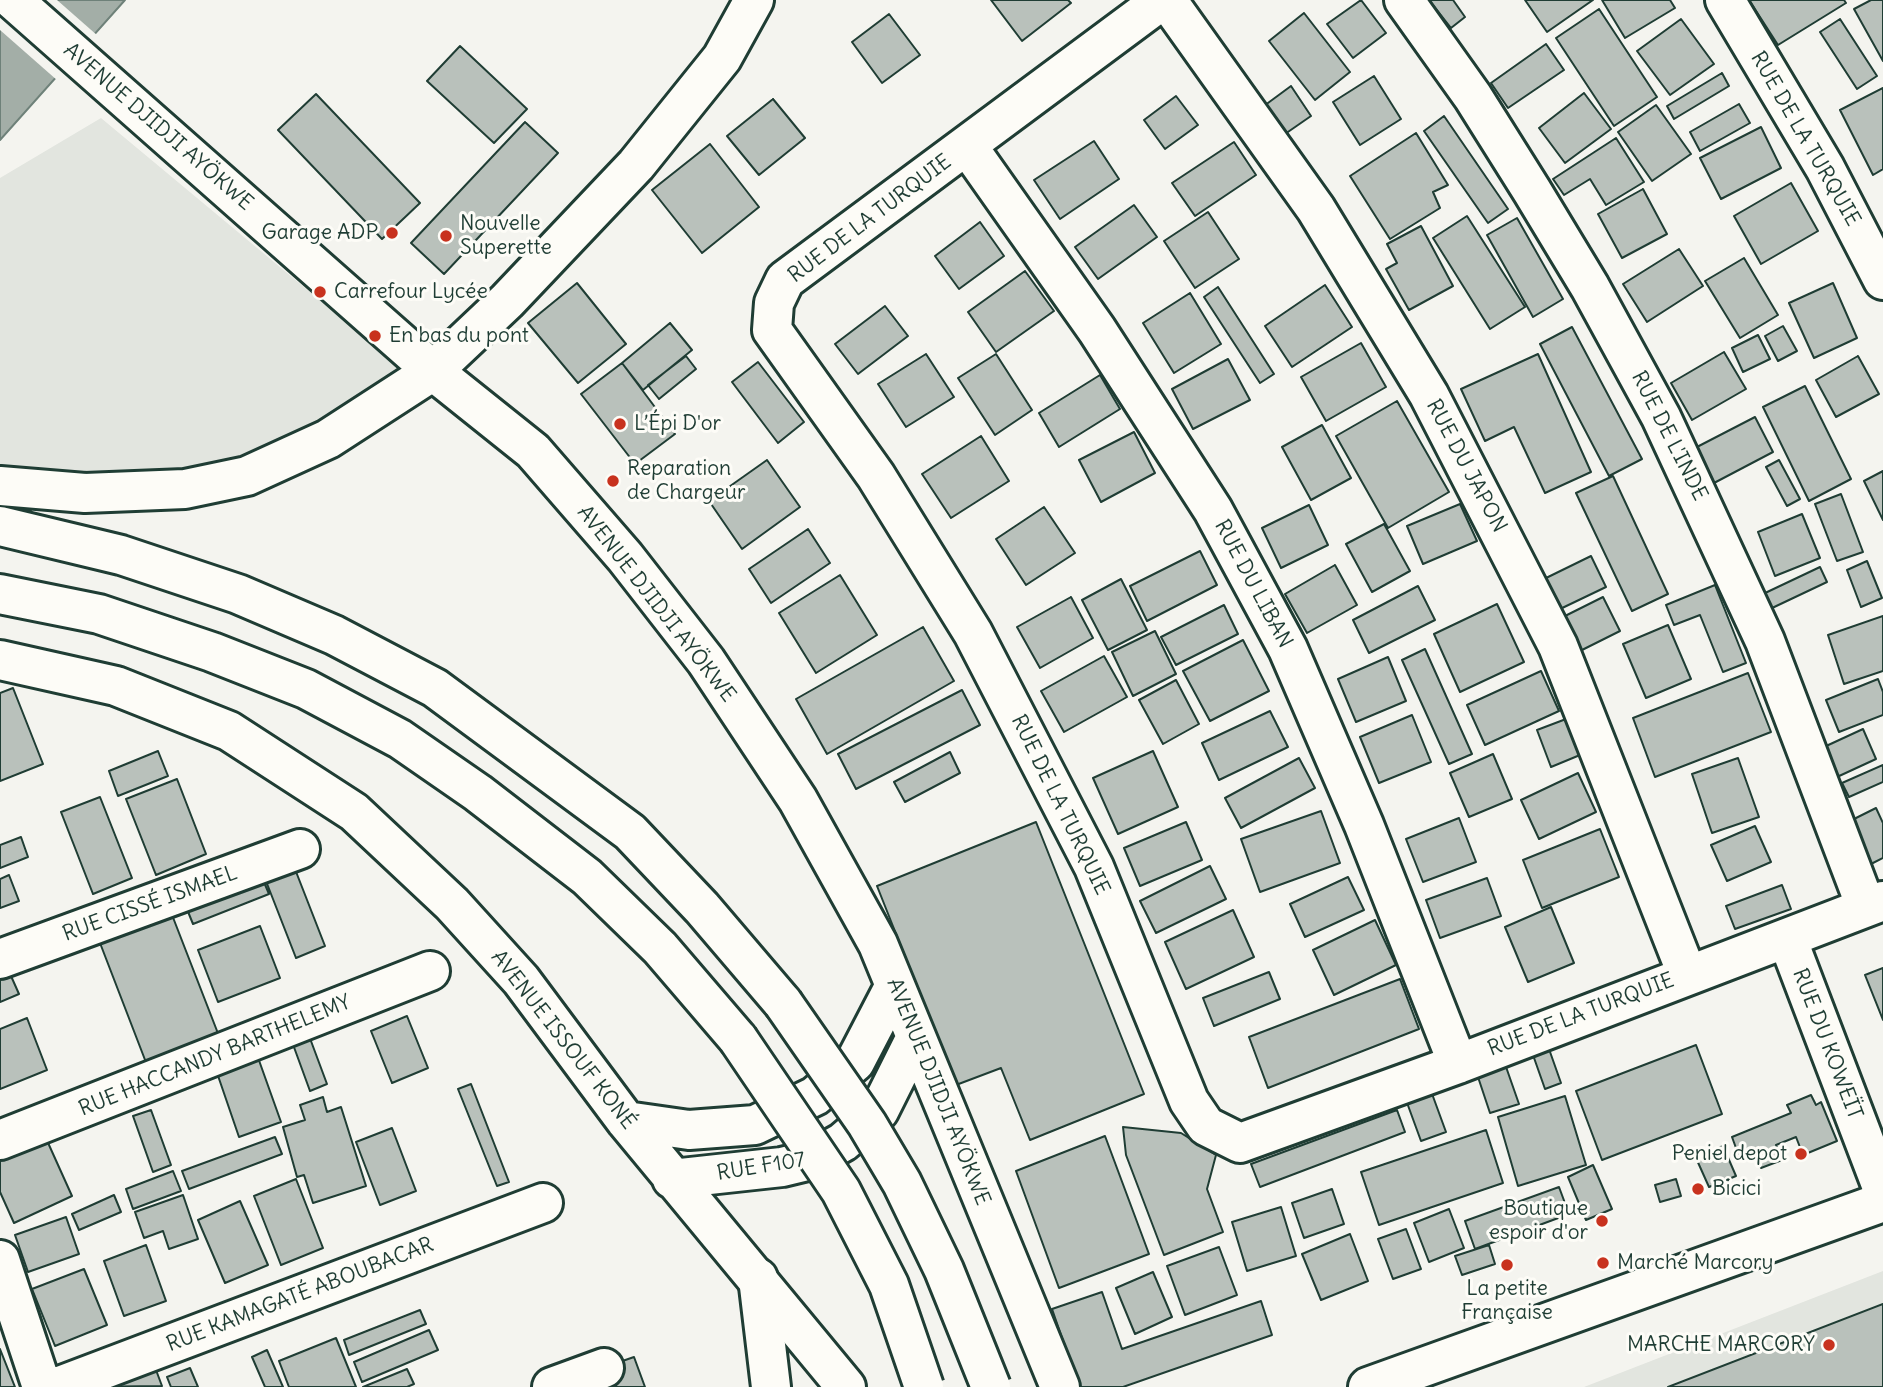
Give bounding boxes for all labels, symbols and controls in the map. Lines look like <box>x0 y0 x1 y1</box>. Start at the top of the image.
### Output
street label: AVENUE DJIDJI AYÖKWE <box>58 38 258 216</box>
street label: RUE DE LA TURQUIE <box>1745 47 1865 231</box>
street label: RUE DE LA TURQUIE <box>784 150 956 288</box>
place label: Nouvelle Superette <box>460 211 552 261</box>
place label: Garage ADP <box>262 220 378 246</box>
marker: Garage ADP <box>384 225 400 241</box>
marker: Nouvelle Superette <box>438 228 454 244</box>
place label: Carrefour Lycée <box>334 279 488 305</box>
marker: Carrefour Lycée <box>312 284 328 300</box>
place label: En bas du pont <box>389 323 529 349</box>
marker: En bas du pont <box>367 328 383 344</box>
street label: RUE DE L'INDE <box>1626 367 1712 505</box>
street label: RUE DU JAPON <box>1420 395 1512 537</box>
place label: L’Épi D'or <box>634 411 721 437</box>
marker: L’Épi D'or <box>612 416 628 432</box>
place label: Reparation de Chargeur <box>627 456 746 506</box>
marker: Reparation de Chargeur <box>605 473 621 489</box>
street label: AVENUE DJIDJI AYÖKWE <box>571 501 741 707</box>
street label: RUE DU LIBAN <box>1209 516 1297 652</box>
street label: RUE DE LA TURQUIE <box>1005 711 1115 899</box>
street label: RUE CISSÉ ISMAEL <box>59 861 241 947</box>
street label: AVENUE ISSOUF KONÉ <box>485 946 641 1134</box>
street label: RUE DU KOWEÏT <box>1787 965 1867 1123</box>
street label: RUE DE LA TURQUIE <box>1484 968 1678 1062</box>
street label: AVENUE DJIDJI AYÖKWE <box>881 975 995 1209</box>
street label: RUE HACCANDY BARTHELEMY <box>75 990 355 1122</box>
place label: Peniel depot <box>1672 1141 1787 1167</box>
marker: Peniel depot <box>1793 1146 1809 1162</box>
street label: RUE F107 <box>715 1148 807 1186</box>
place label: Bicici <box>1712 1176 1761 1202</box>
marker: Bicici <box>1690 1181 1706 1197</box>
place label: Boutique espoir d'or <box>1489 1196 1588 1246</box>
marker: Boutique espoir d'or <box>1594 1213 1610 1229</box>
street label: RUE KAMAGATÉ ABOUBACAR <box>163 1232 437 1358</box>
place label: Marché Marcory <box>1617 1250 1773 1276</box>
marker: Marché Marcory <box>1595 1255 1611 1271</box>
marker: La petite Française <box>1499 1257 1515 1273</box>
place label: La petite Française <box>1461 1276 1553 1326</box>
place label: MARCHE MARCORY <box>1627 1332 1815 1358</box>
marker: MARCHE MARCORY <box>1821 1337 1837 1353</box>

